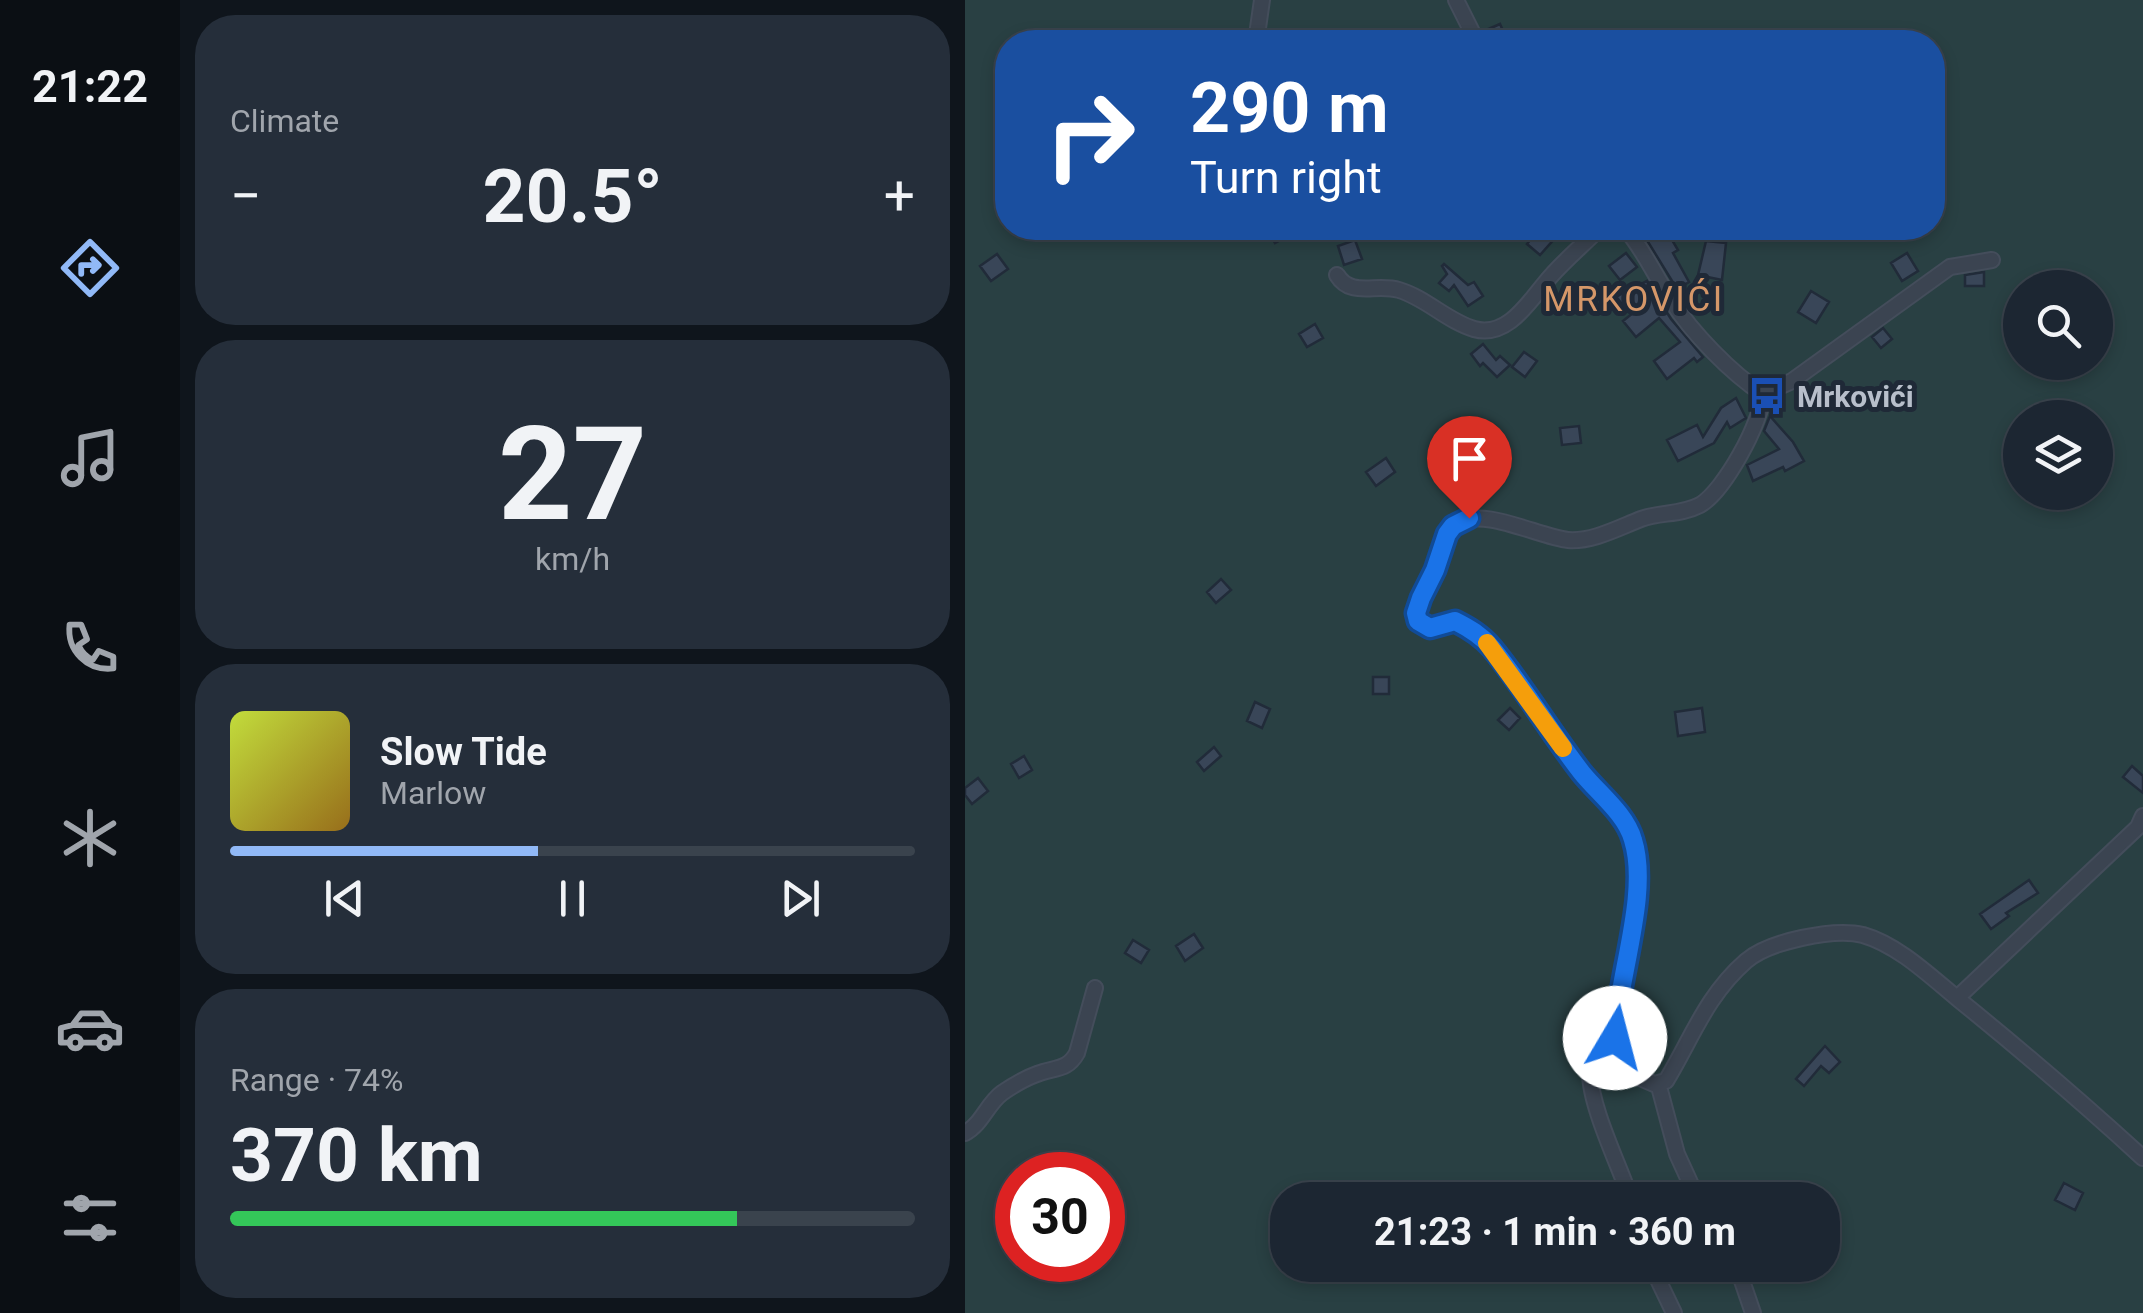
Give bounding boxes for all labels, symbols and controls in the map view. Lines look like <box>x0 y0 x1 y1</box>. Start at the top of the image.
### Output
text: 21:22 <box>32 60 148 113</box>
text: 290 m <box>1190 67 1389 149</box>
icon: right <box>1025 70 1155 200</box>
text: Climate <box>230 102 339 140</box>
text: Turn right <box>1190 151 1382 204</box>
text: 20.5° <box>483 152 663 240</box>
text: − <box>230 164 261 228</box>
text: + <box>884 164 915 228</box>
icon: directions <box>55 233 125 303</box>
map controls <box>2003 270 2113 510</box>
button: search <box>2003 270 2113 380</box>
district label: MRKOVIĆI <box>1543 278 1725 320</box>
bus stop icon: Mrkovići <box>1746 375 1788 417</box>
place label: Mrkovići <box>1797 379 1914 414</box>
text: 27 <box>498 398 647 551</box>
button: layers <box>2003 400 2113 510</box>
pin <box>1427 416 1512 519</box>
icon: music <box>55 423 125 493</box>
icon: arrive <box>1442 431 1497 486</box>
text: km/h <box>535 540 610 578</box>
icon: phone <box>55 613 125 683</box>
text: Slow Tide <box>380 730 547 774</box>
text: Marlow <box>380 774 486 812</box>
icon: climate <box>55 803 125 873</box>
icon: previous <box>317 871 372 926</box>
icon: pause <box>545 871 600 926</box>
icon: next <box>773 871 828 926</box>
position arrow <box>1563 986 1667 1090</box>
icon: car <box>55 993 125 1063</box>
text: Range · 74% <box>230 1061 403 1099</box>
text: 370 km <box>230 1111 483 1199</box>
speed limit sign: 30 <box>995 1152 1125 1282</box>
icon: filters <box>55 1183 125 1253</box>
text: 21:23 · 1 min · 360 m <box>1374 1210 1736 1254</box>

